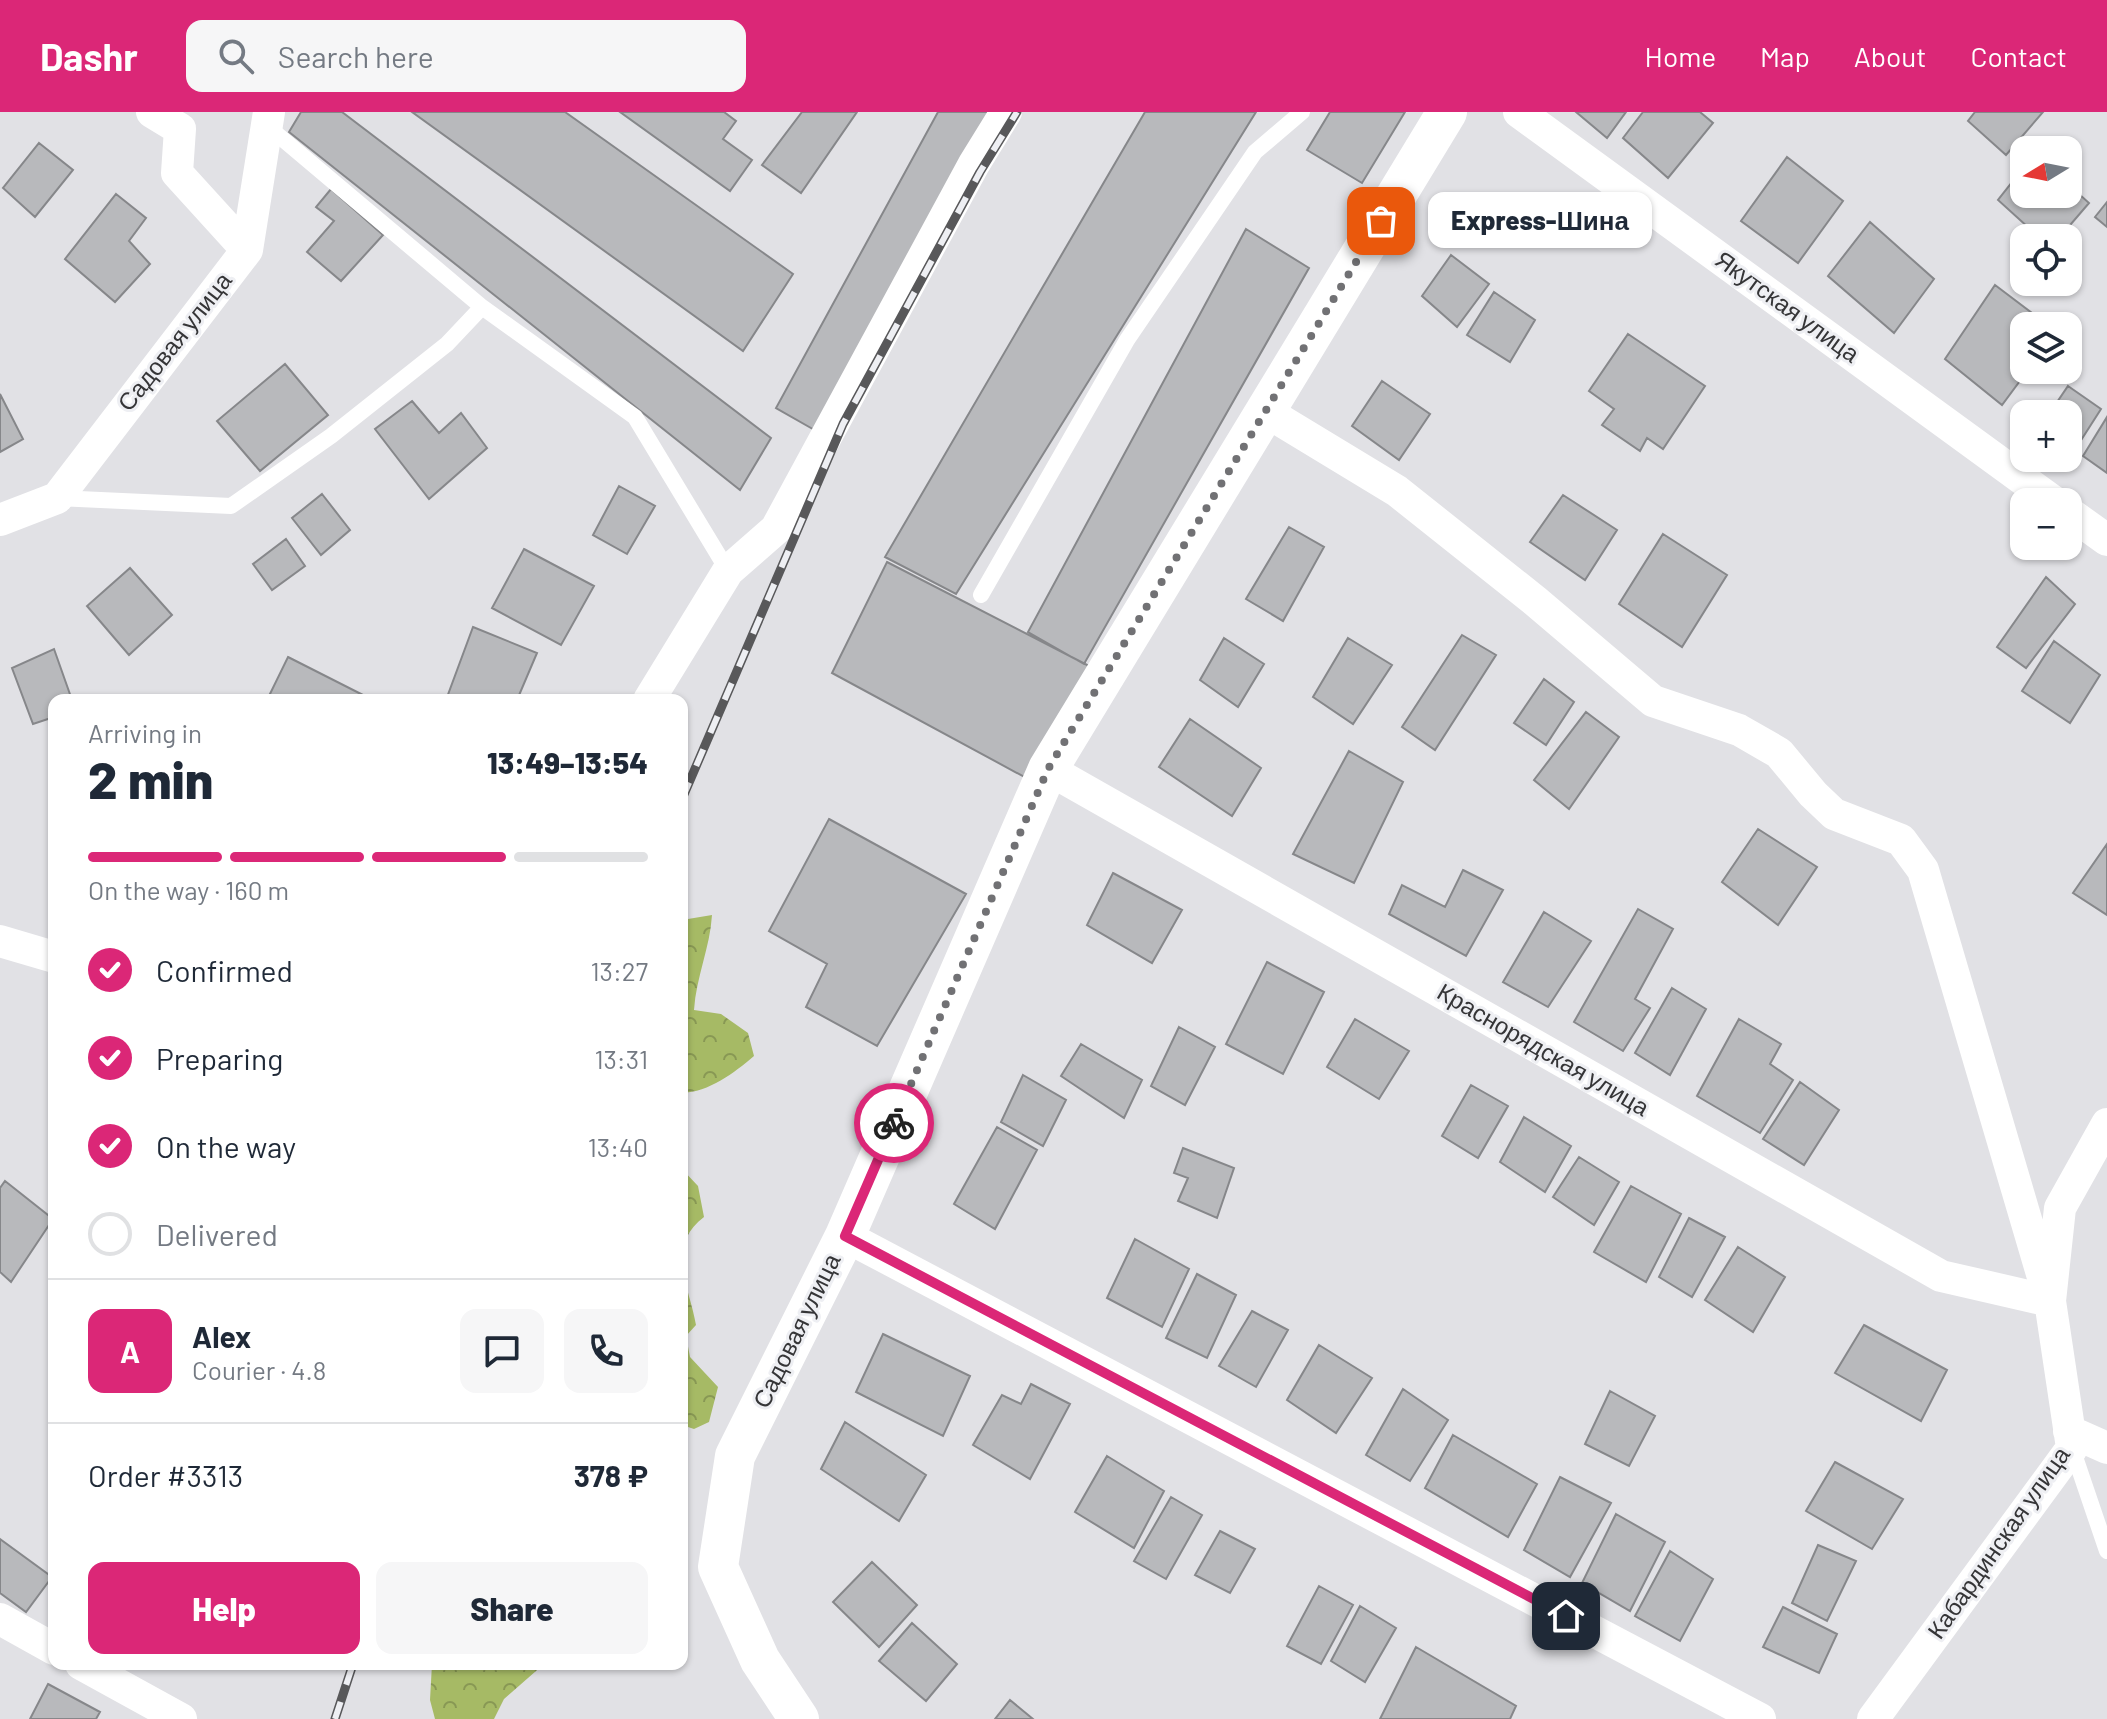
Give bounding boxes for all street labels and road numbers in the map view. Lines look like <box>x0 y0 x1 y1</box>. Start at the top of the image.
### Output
street label: Якутская улица <box>1710 244 1866 368</box>
street label: Садовая улица <box>111 265 237 416</box>
street label: Краснорядская улица <box>1433 976 1655 1121</box>
street label: Садовая улица <box>746 1248 846 1412</box>
street label: Кабардинская улица <box>1921 1440 2075 1644</box>

